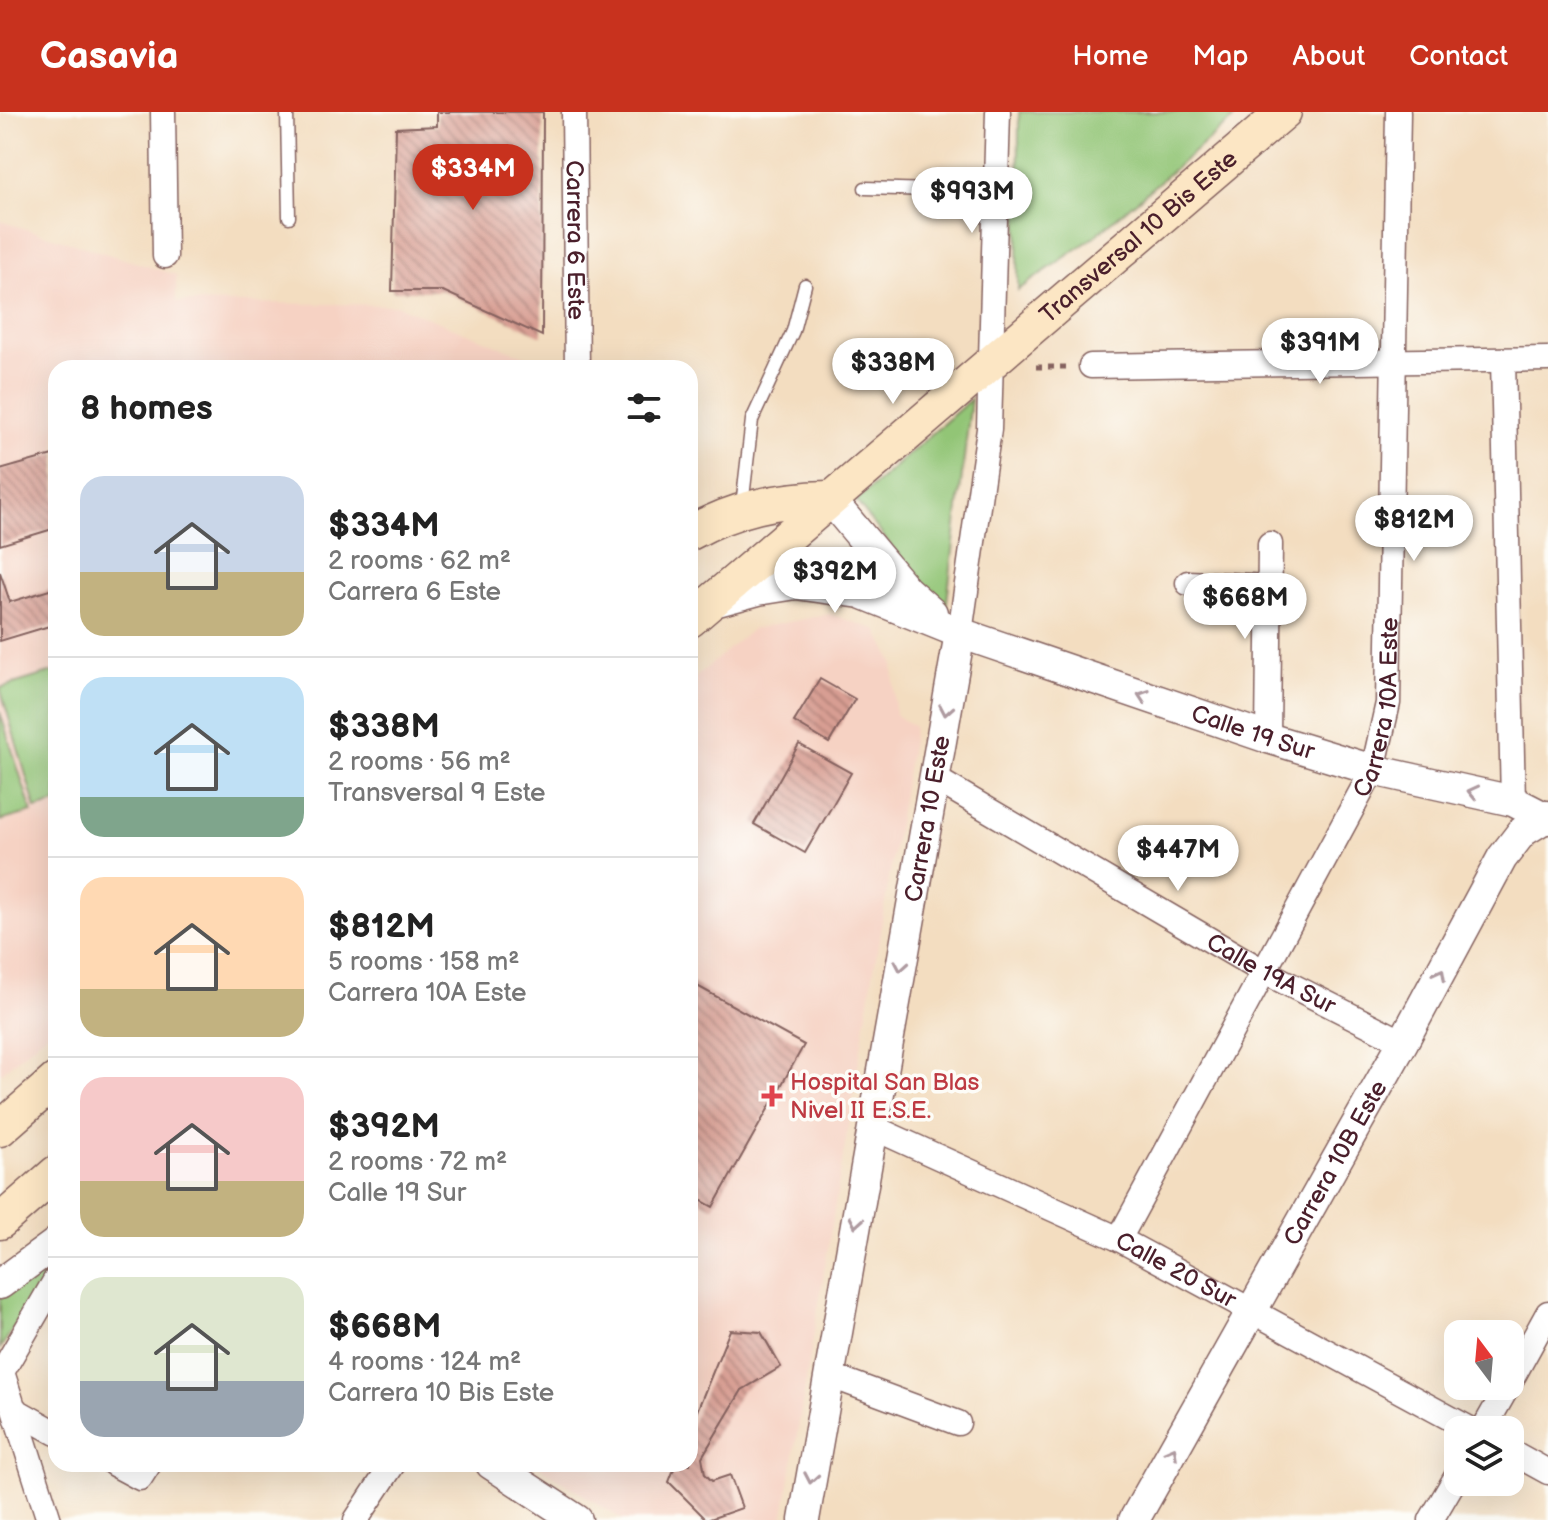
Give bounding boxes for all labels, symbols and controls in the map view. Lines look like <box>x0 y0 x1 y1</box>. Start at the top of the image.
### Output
text: Casavia <box>40 34 178 79</box>
text: Home <box>1072 40 1148 73</box>
text: Map <box>1192 40 1249 73</box>
text: About <box>1293 40 1365 73</box>
text: Contact <box>1409 40 1508 73</box>
pin: $334M <box>417 144 529 212</box>
street label: Transversal 10 Bis Este <box>1034 144 1243 329</box>
text: $334M <box>430 154 516 185</box>
street label: Carrera 6 Este <box>560 160 591 320</box>
pin: $993M <box>916 167 1028 235</box>
text: $993M <box>929 177 1015 208</box>
pin: $391M <box>1264 318 1376 386</box>
text: $391M <box>1280 328 1360 359</box>
pin: $338M <box>837 338 949 406</box>
text: $338M <box>850 348 936 379</box>
icon: filters <box>622 386 666 430</box>
text: 8 homes <box>80 388 213 429</box>
pin: $812M <box>1358 495 1470 563</box>
text: $334M <box>328 505 439 546</box>
text: $812M <box>1373 505 1455 536</box>
icon: home <box>144 508 240 604</box>
text: 2 rooms · 62 m² <box>328 546 511 577</box>
pin: $392M <box>779 547 891 615</box>
text: $392M <box>792 557 878 588</box>
pin: $668M <box>1189 573 1301 641</box>
text: Carrera 6 Este <box>328 577 501 608</box>
text: $668M <box>1202 583 1288 614</box>
street label: Carrera 10A Este <box>1346 617 1404 802</box>
one-way arrow <box>1137 689 1151 705</box>
street label: Calle 19 Sur <box>1188 699 1318 766</box>
one-way arrow <box>939 703 956 717</box>
text: $338M <box>328 706 440 747</box>
icon: home <box>144 709 240 805</box>
street label: Carrera 10 Este <box>898 733 956 904</box>
text: 2 rooms · 56 m² <box>328 747 511 778</box>
text: Transversal 9 Este <box>328 778 546 809</box>
one-way arrow <box>1467 784 1481 801</box>
pin: $447M <box>1122 825 1234 893</box>
text: $447M <box>1136 835 1220 866</box>
text: $812M <box>328 906 435 947</box>
icon: home <box>144 909 240 1005</box>
street label: Calle 19A Sur <box>1202 927 1341 1020</box>
text: 5 rooms · 158 m² <box>328 947 520 978</box>
one-way arrow <box>893 959 910 973</box>
one-way arrow <box>1430 968 1446 982</box>
text: Carrera 10A Este <box>328 978 526 1009</box>
place label: Hospital San Blas Nivel II E.S.E. <box>790 1068 980 1125</box>
street label: Carrera 10B Este <box>1277 1075 1393 1250</box>
marker: Hospital San Blas Nivel II E.S.E. <box>761 1085 783 1107</box>
text: $392M <box>328 1106 440 1147</box>
icon: home <box>144 1109 240 1205</box>
text: 2 rooms · 72 m² <box>328 1147 507 1178</box>
text: Calle 19 Sur <box>328 1178 466 1209</box>
one-way arrow <box>848 1215 865 1229</box>
street label: Calle 20 Sur <box>1111 1225 1242 1314</box>
text: $668M <box>328 1306 441 1347</box>
icon: home <box>144 1309 240 1405</box>
north arrow <box>1444 1320 1524 1400</box>
map controls <box>1444 1320 1524 1496</box>
text: 4 rooms · 124 m² <box>328 1347 521 1378</box>
text: Carrera 10 Bis Este <box>328 1378 554 1409</box>
button: layers <box>1444 1416 1524 1496</box>
one-way arrow <box>1163 1446 1178 1460</box>
one-way arrow <box>803 1471 820 1485</box>

